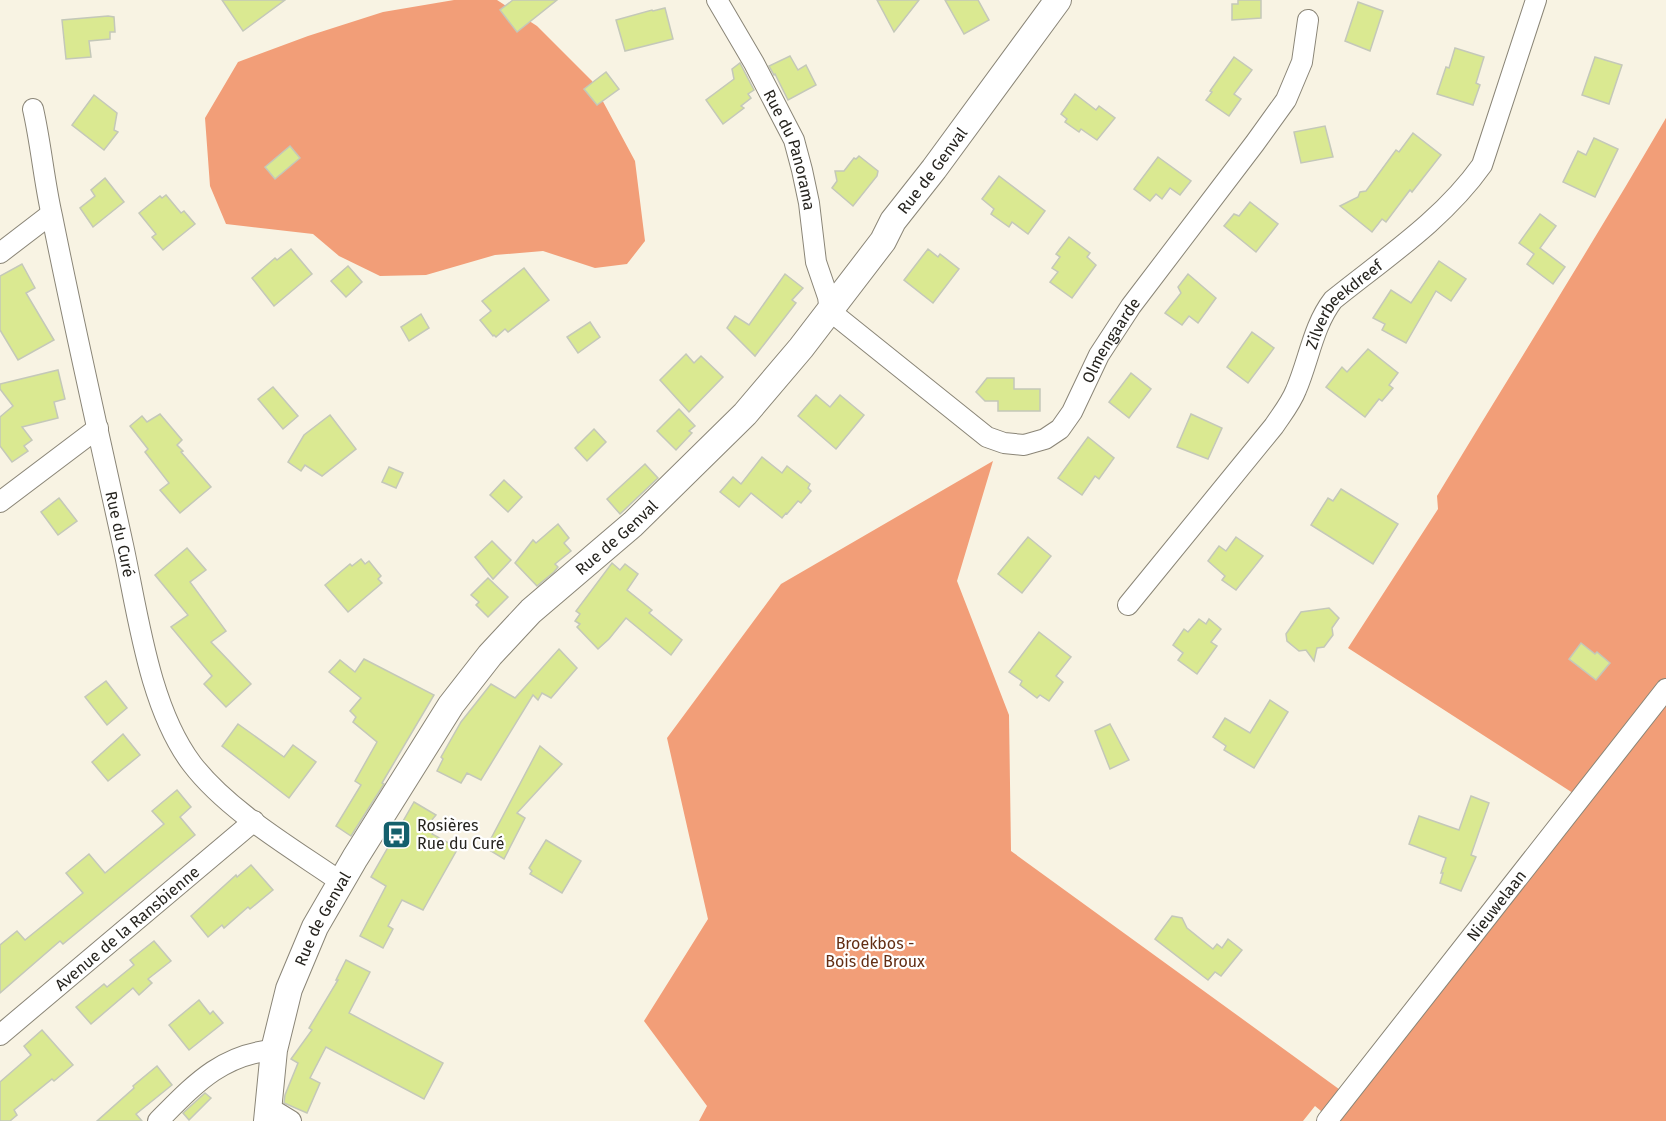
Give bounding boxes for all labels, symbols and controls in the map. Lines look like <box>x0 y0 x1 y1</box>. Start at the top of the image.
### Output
street label: Rue du Panorama <box>760 86 819 211</box>
street label: Rue de Genval <box>893 123 971 217</box>
street label: Zilverbeekdreef <box>1301 255 1387 351</box>
street label: Olmengaarde <box>1078 293 1144 386</box>
street label: Rue du Curé <box>102 489 139 579</box>
street label: Rue de Genval <box>571 496 662 579</box>
place label: Rosières Rue du Curé <box>417 816 505 853</box>
bus stop icon: Rosières Rue du Curé <box>380 818 412 850</box>
street label: Avenue de la Ransbienne <box>51 862 203 994</box>
street label: Nieuwelaan <box>1462 866 1530 945</box>
street label: Rue de Genval <box>290 868 355 969</box>
park label: Broekbos - Bois de Broux <box>825 934 925 971</box>

